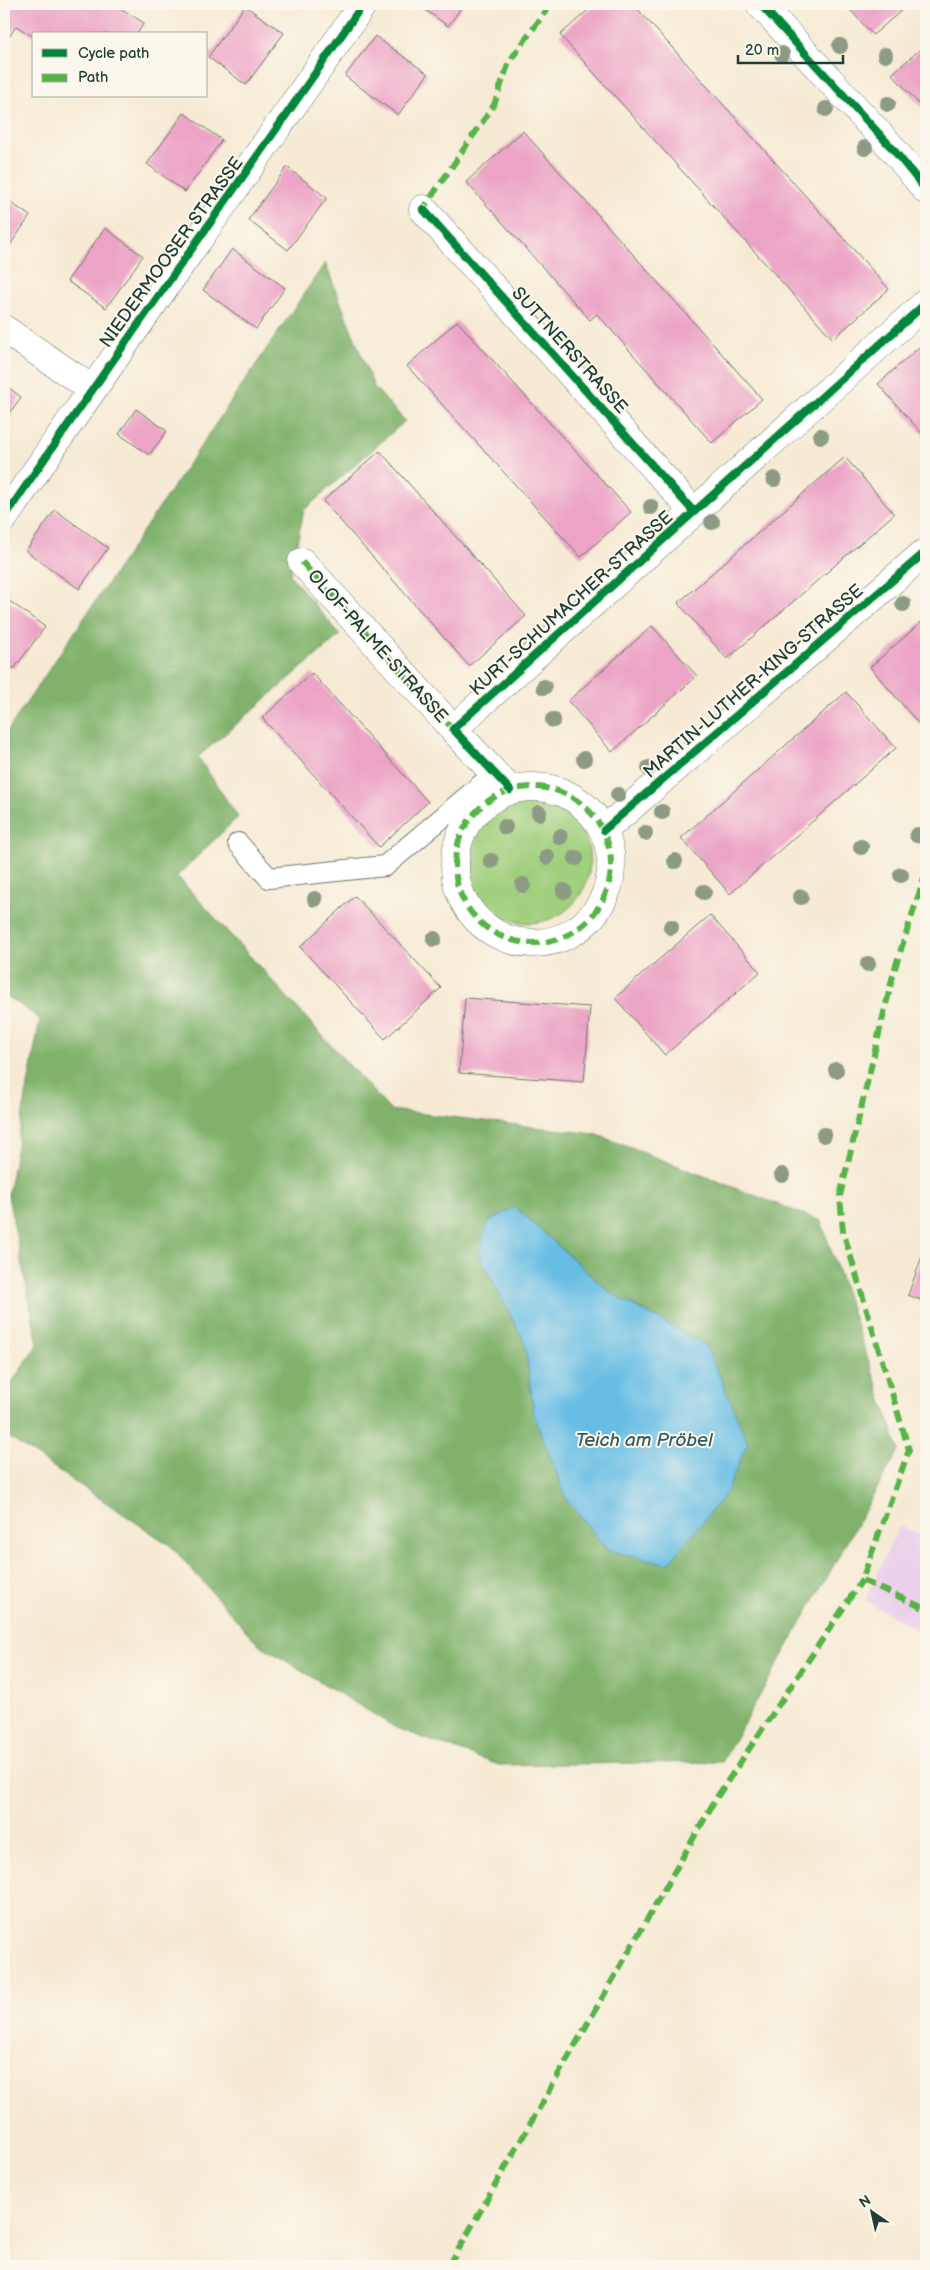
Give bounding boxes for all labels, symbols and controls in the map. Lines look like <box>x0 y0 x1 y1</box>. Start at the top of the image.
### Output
legend <box>32 32 208 98</box>
scale bar <box>738 32 842 64</box>
text: 20 m <box>745 41 779 60</box>
text: Cycle path <box>78 44 149 63</box>
text: Path <box>78 68 108 87</box>
street label: NIEDERMOOSER STRASSE <box>95 153 248 352</box>
street label: SUTTNERSTRASSE <box>507 283 632 418</box>
street label: KURT-SCHUMACHER-STRASSE <box>466 507 677 700</box>
street label: OLOF-PALME-STRASSE <box>303 565 452 727</box>
street label: MARTIN-LUTHER-KING-STRASSE <box>639 580 868 783</box>
water label: Teich am Pröbel <box>575 1429 713 1452</box>
north arrow <box>848 2188 898 2238</box>
text: N <box>856 2192 874 2212</box>

